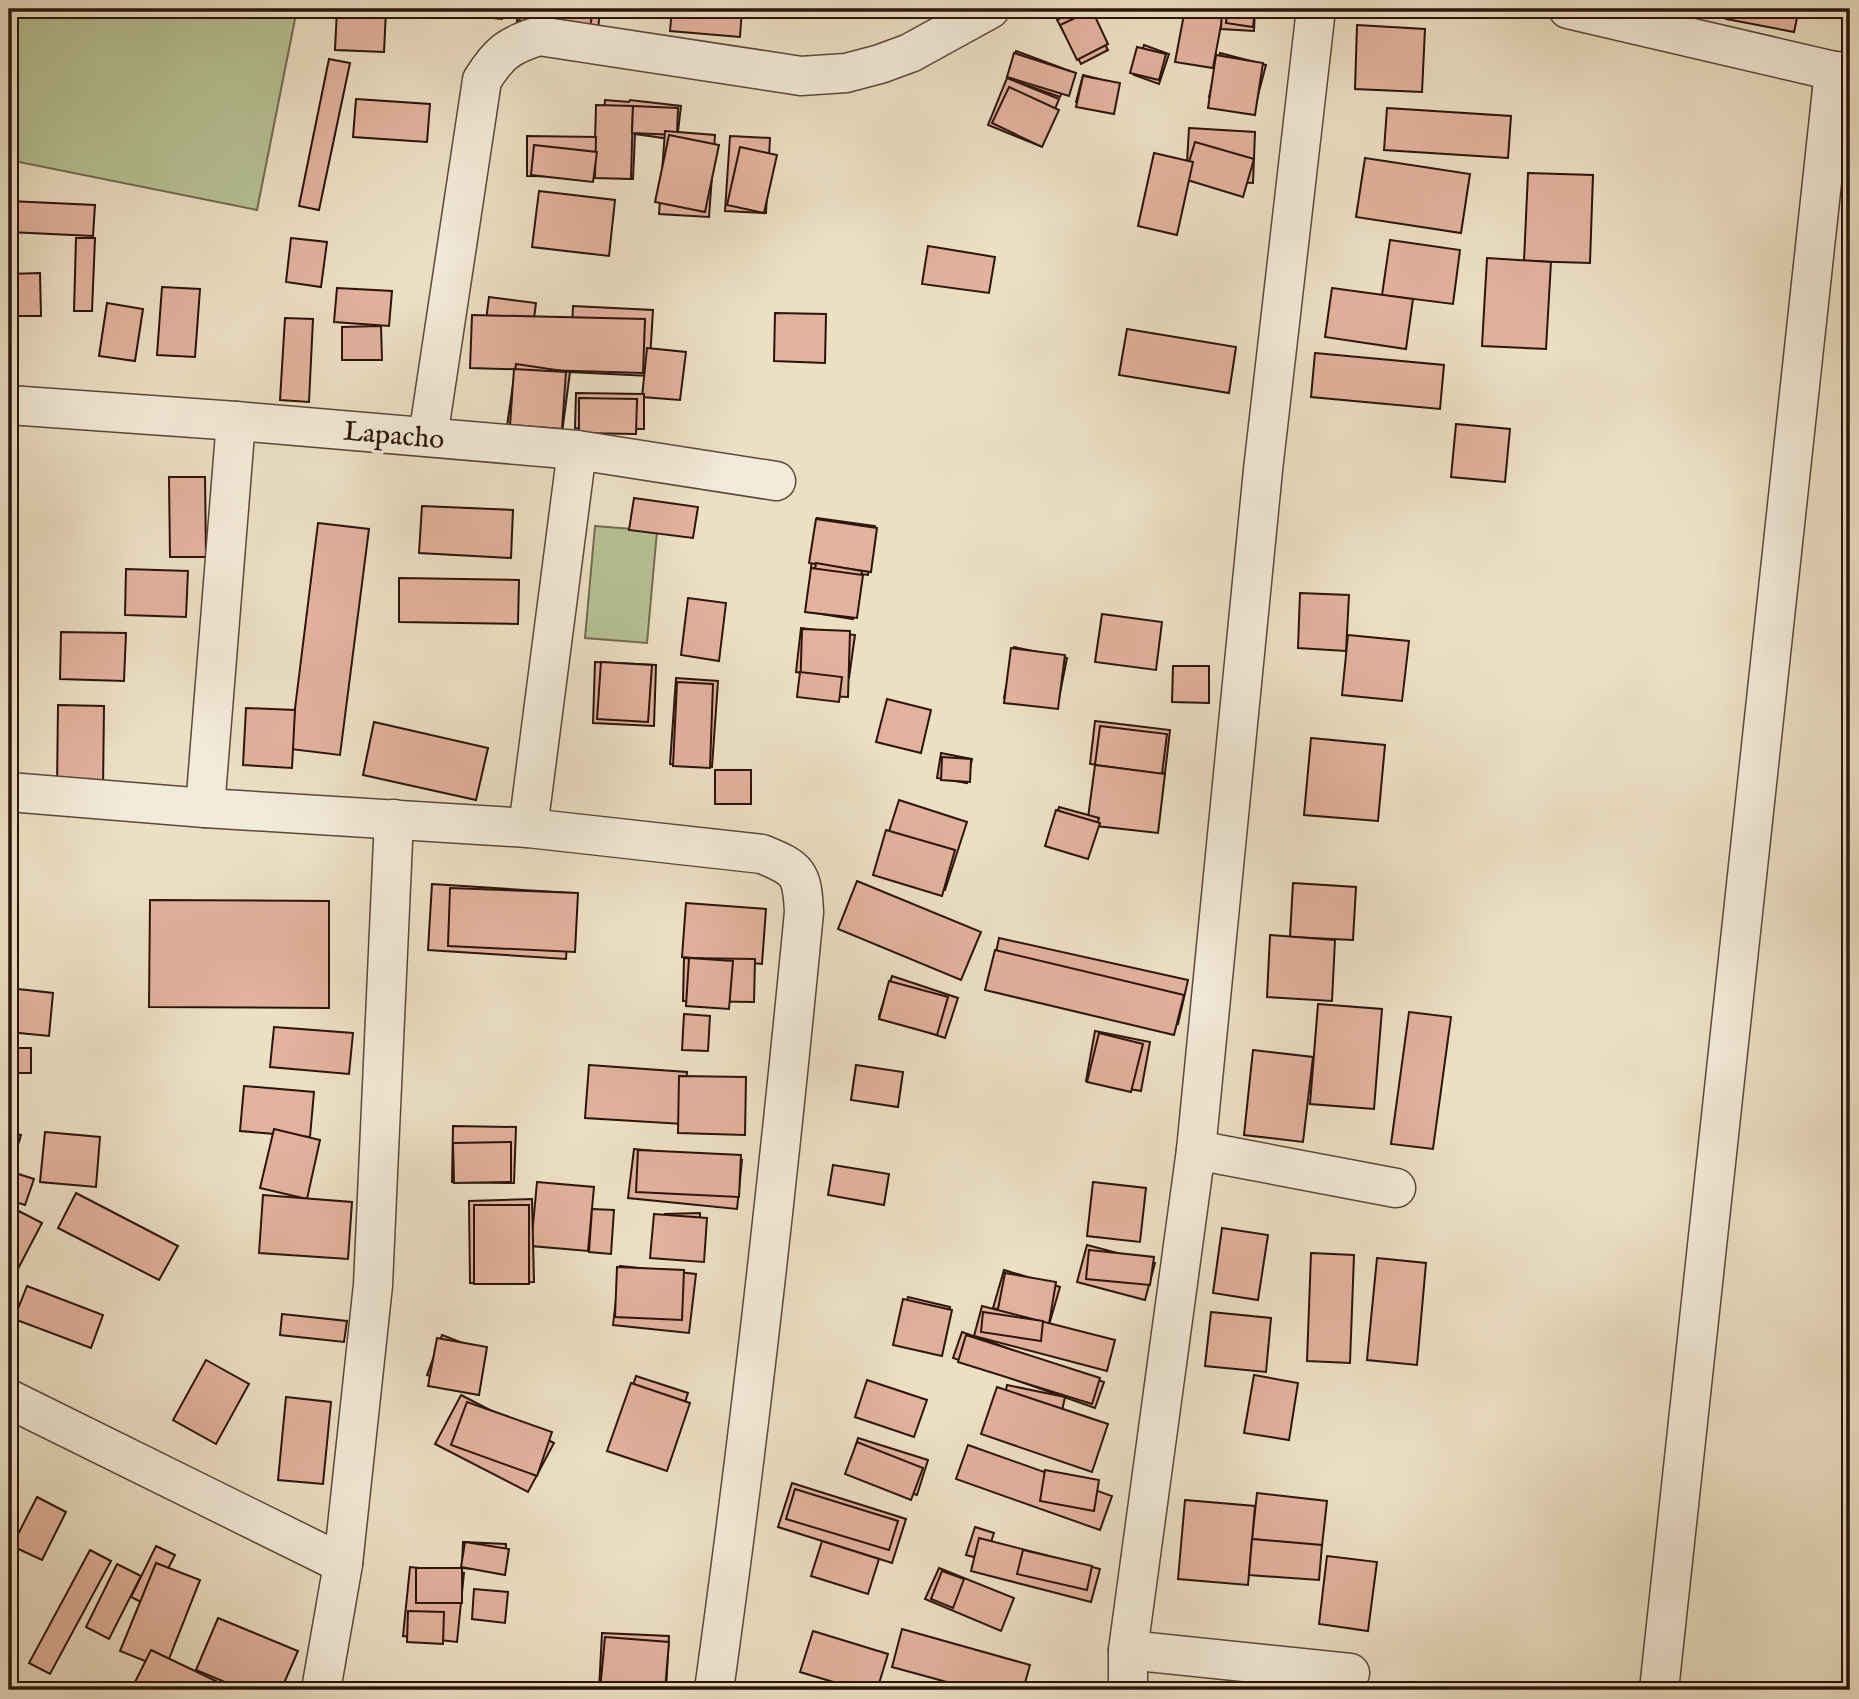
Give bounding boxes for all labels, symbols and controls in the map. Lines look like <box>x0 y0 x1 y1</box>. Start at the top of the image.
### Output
street label: Lapacho <box>342 415 446 458</box>

